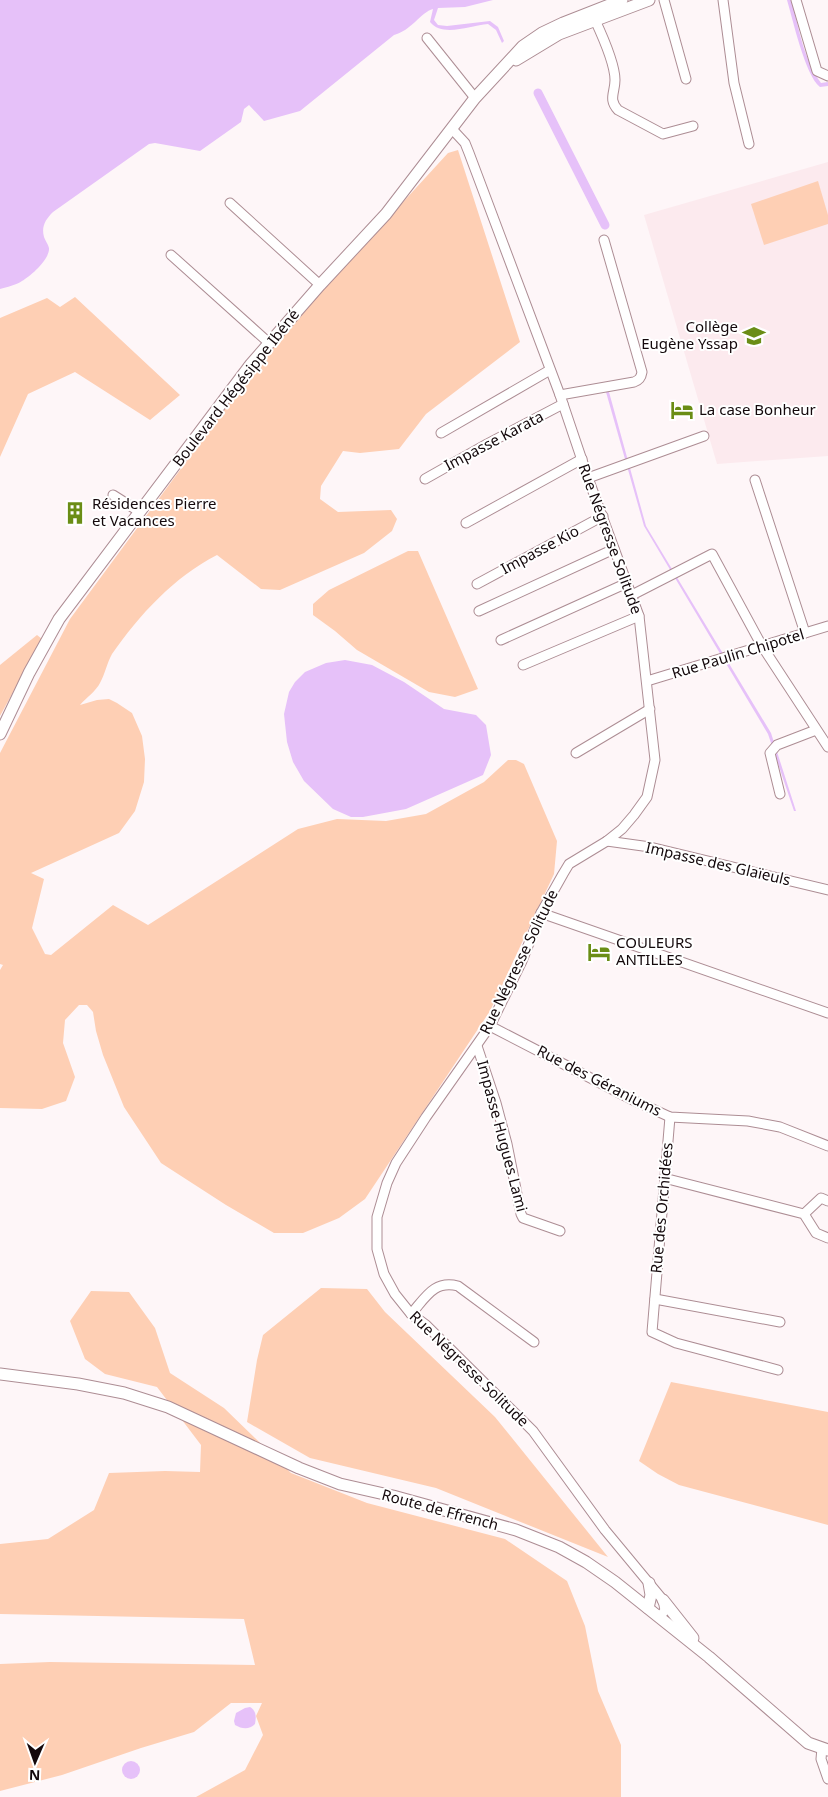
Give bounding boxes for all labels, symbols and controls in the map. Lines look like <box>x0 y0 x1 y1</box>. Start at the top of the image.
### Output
street label: Boulevard Hégésippe Ibéné <box>167 304 303 470</box>
place label: Collège Eugène Yssap <box>641 316 738 353</box>
school or university icon: Collège Eugène Yssap <box>741 323 767 349</box>
hotel icon: La case Bonheur <box>669 397 695 423</box>
place label: La case Bonheur <box>699 399 816 419</box>
street label: Impasse Karata <box>441 406 546 475</box>
street label: Rue Négresse Solitude <box>574 461 647 617</box>
place label: Résidences Pierre et Vacances <box>92 493 217 530</box>
building icon: Résidences Pierre et Vacances <box>62 500 88 526</box>
street label: Impasse Kio <box>497 520 582 578</box>
street label: Rue Paulin Chipotel <box>669 623 806 683</box>
street label: Impasse des Glaïeuls <box>644 837 793 889</box>
street label: Rue Négresse Solitude <box>474 886 562 1037</box>
place label: COULEURS ANTILLES <box>616 932 693 969</box>
hotel icon: COULEURS ANTILLES <box>586 939 612 965</box>
street label: Rue des Géraniums <box>534 1040 665 1120</box>
street label: Impasse Hugues Lami <box>473 1058 533 1214</box>
street label: Rue des Orchidées <box>645 1142 677 1274</box>
street label: Rue Négresse Solitude <box>406 1306 534 1431</box>
street label: Route de Ffrench <box>380 1484 501 1534</box>
north arrow <box>10 1737 60 1787</box>
text: N <box>29 1766 41 1785</box>

